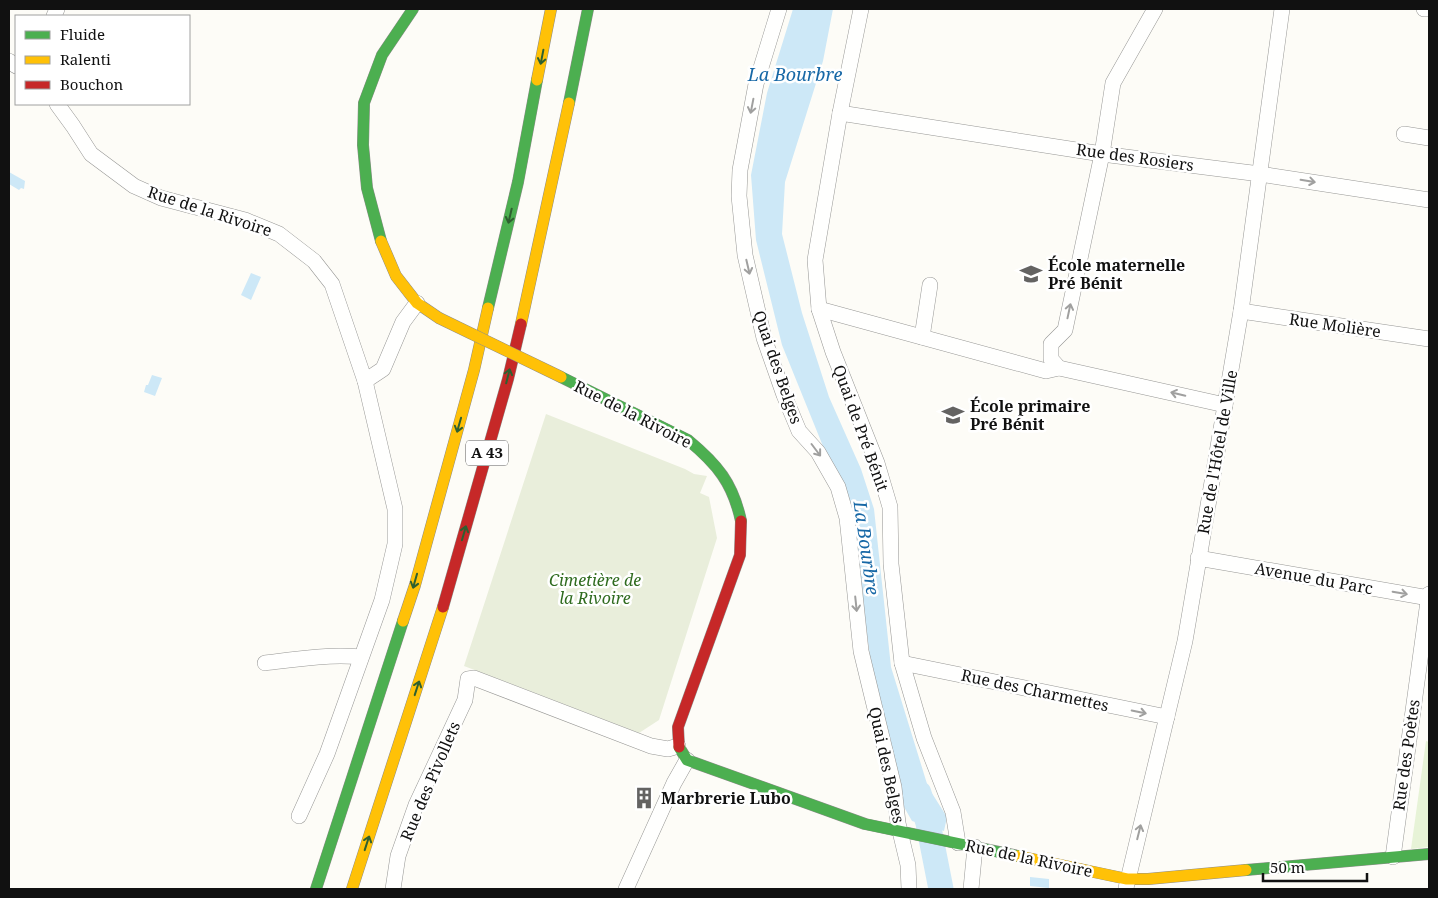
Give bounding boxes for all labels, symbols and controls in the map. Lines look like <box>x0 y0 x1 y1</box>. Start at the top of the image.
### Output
legend <box>15 15 190 105</box>
text: Fluide <box>60 24 105 44</box>
one-way arrow <box>537 48 546 64</box>
text: Ralenti <box>60 49 111 69</box>
water label: La Bourbre <box>747 62 842 86</box>
text: Bouchon <box>60 74 124 94</box>
one-way arrow <box>746 98 756 114</box>
street label: Rue des Rosiers <box>1075 138 1195 176</box>
one-way arrow <box>1300 176 1316 186</box>
street label: Rue de la Rivoire <box>145 181 275 241</box>
one-way arrow <box>505 207 514 223</box>
place label: École maternelle Pré Bénit <box>1048 254 1185 294</box>
one-way arrow <box>744 258 753 274</box>
school or university icon: École maternelle Pré Bénit <box>1018 261 1044 287</box>
one-way arrow <box>1064 304 1074 320</box>
street label: Quai des Belges <box>748 307 808 427</box>
street label: Rue Molière <box>1288 308 1382 342</box>
street label: Quai de Pré Bénit <box>828 362 894 495</box>
street label: Rue de l'Hôtel de Ville <box>1192 368 1242 536</box>
one-way arrow <box>504 369 514 385</box>
street label: Rue de la Rivoire <box>570 375 696 453</box>
one-way arrow <box>1170 389 1186 398</box>
place label: École primaire Pré Bénit <box>970 395 1091 435</box>
school or university icon: École primaire Pré Bénit <box>940 402 966 428</box>
one-way arrow <box>454 416 464 432</box>
road number: A 43 <box>466 440 508 466</box>
one-way arrow <box>810 443 821 456</box>
water label: La Bourbre <box>848 498 885 597</box>
one-way arrow <box>460 525 470 541</box>
street label: Avenue du Parc <box>1253 557 1375 599</box>
park label: Cimetière de la Rivoire <box>549 569 641 609</box>
one-way arrow <box>410 573 420 589</box>
one-way arrow <box>1392 588 1408 598</box>
one-way arrow <box>851 596 861 612</box>
street label: Rue des Charmettes <box>959 664 1111 716</box>
one-way arrow <box>413 681 422 697</box>
street label: Rue des Poètes <box>1387 698 1425 812</box>
street label: Quai des Belges <box>864 705 910 825</box>
one-way arrow <box>1130 707 1146 717</box>
street label: Rue des Pivollets <box>395 718 465 844</box>
building icon: Marbrerie Lubo <box>631 785 657 811</box>
place label: Marbrerie Lubo <box>661 787 791 809</box>
one-way arrow <box>1135 824 1144 840</box>
street label: Rue de la Rivoire <box>963 834 1095 882</box>
one-way arrow <box>363 836 372 851</box>
scale bar <box>1263 850 1367 882</box>
text: 50 m <box>1270 857 1305 877</box>

